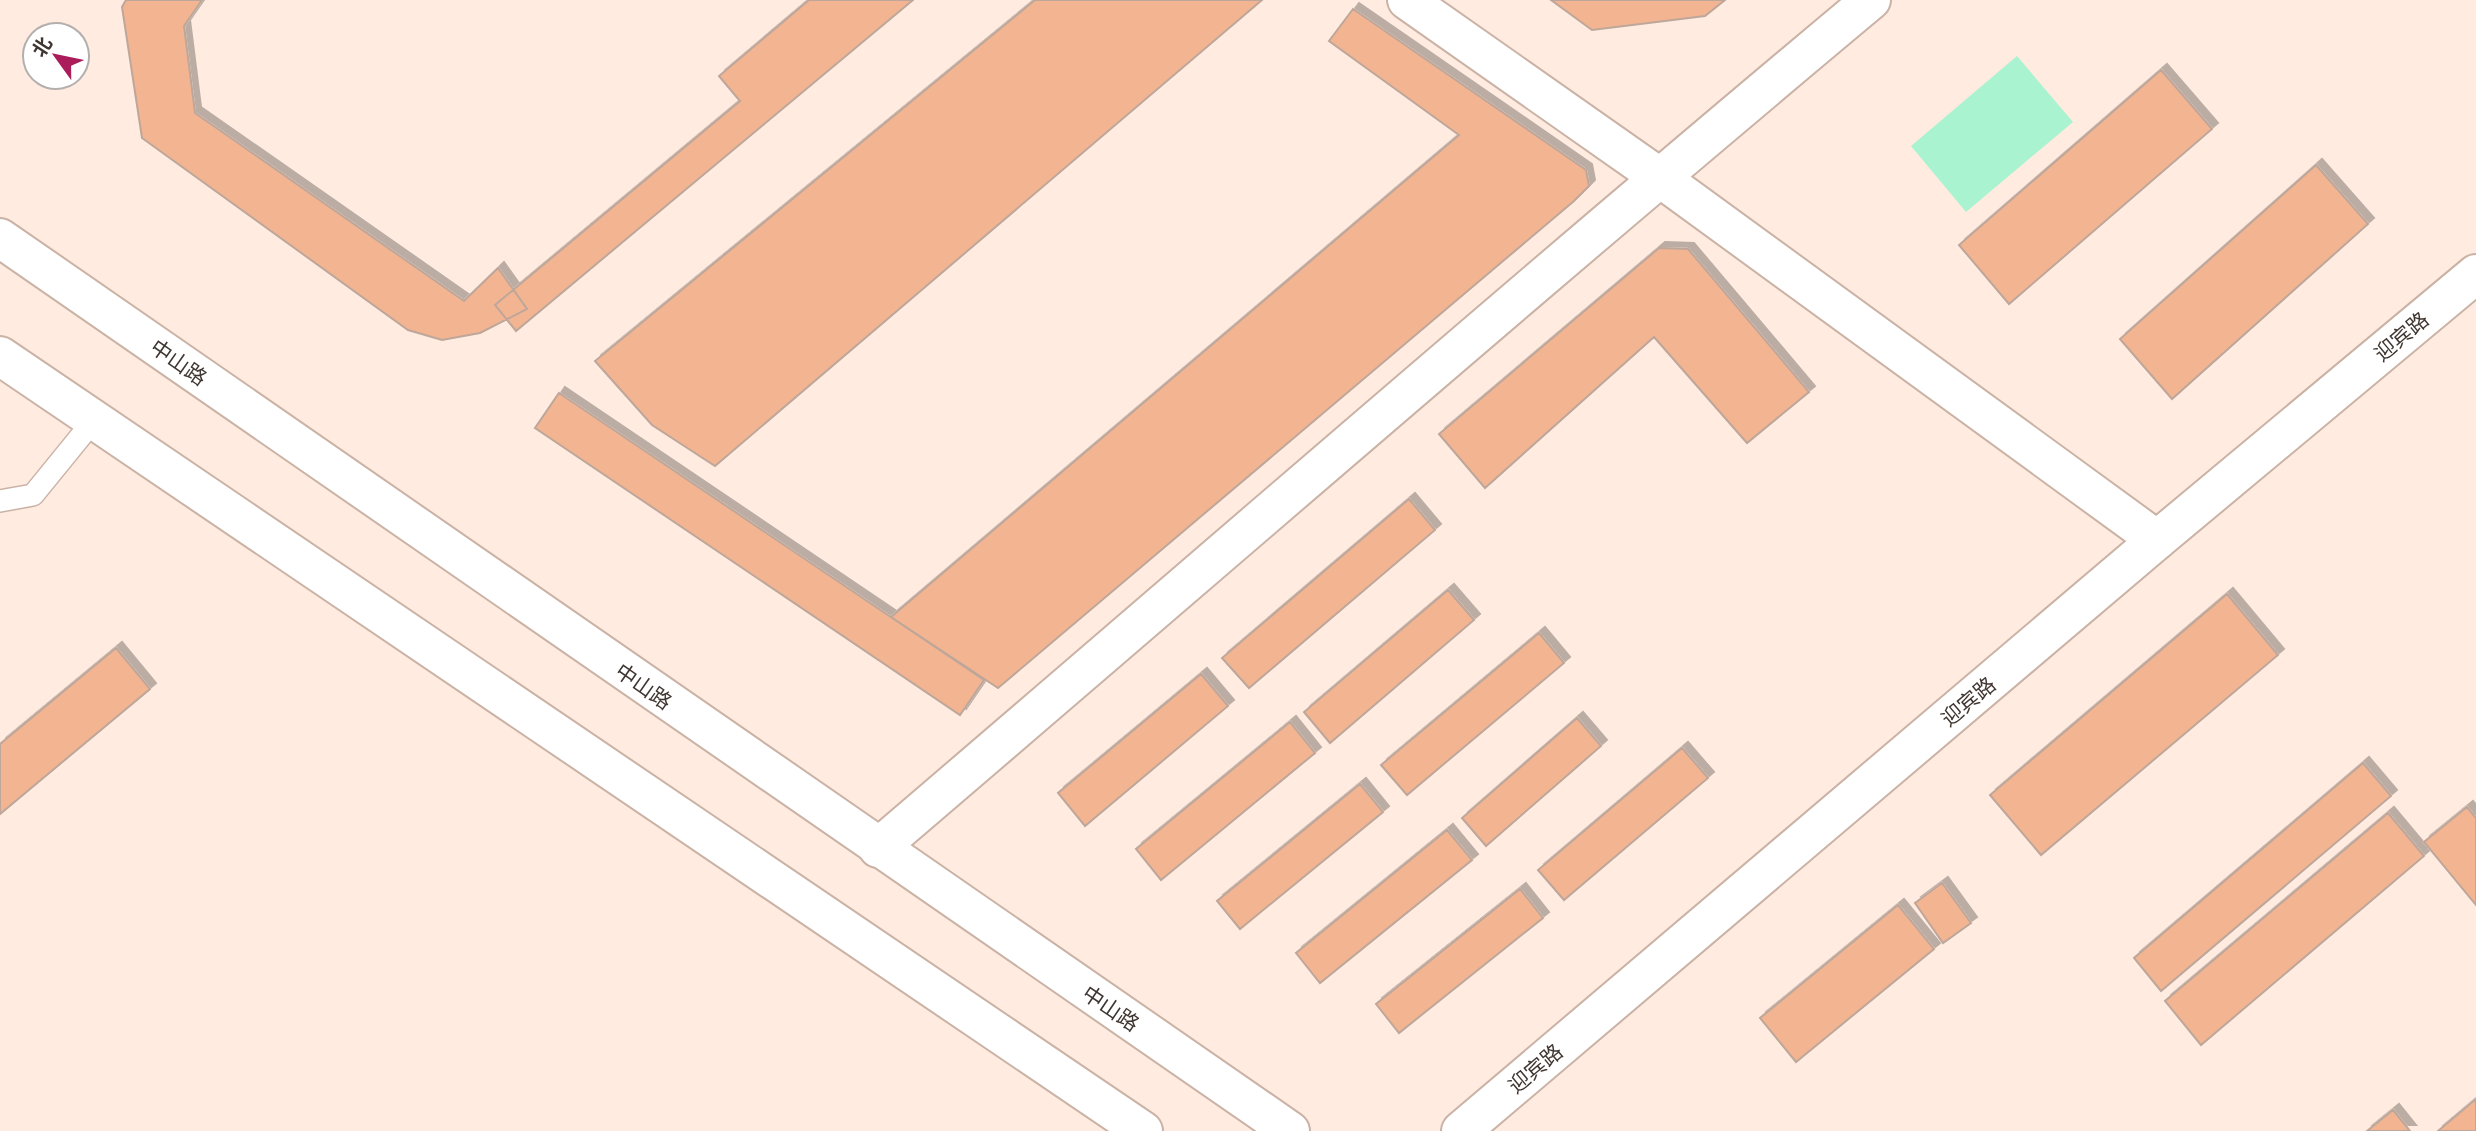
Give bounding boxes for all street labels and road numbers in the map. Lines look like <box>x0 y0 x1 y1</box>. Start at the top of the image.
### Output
street label: 迎宾路 <box>2367 303 2435 369</box>
street label: 中山路 <box>144 331 214 393</box>
street label: 中山路 <box>609 655 679 717</box>
street label: 迎宾路 <box>1934 668 2002 734</box>
street label: 中山路 <box>1076 977 1146 1039</box>
street label: 迎宾路 <box>1501 1035 1569 1101</box>

